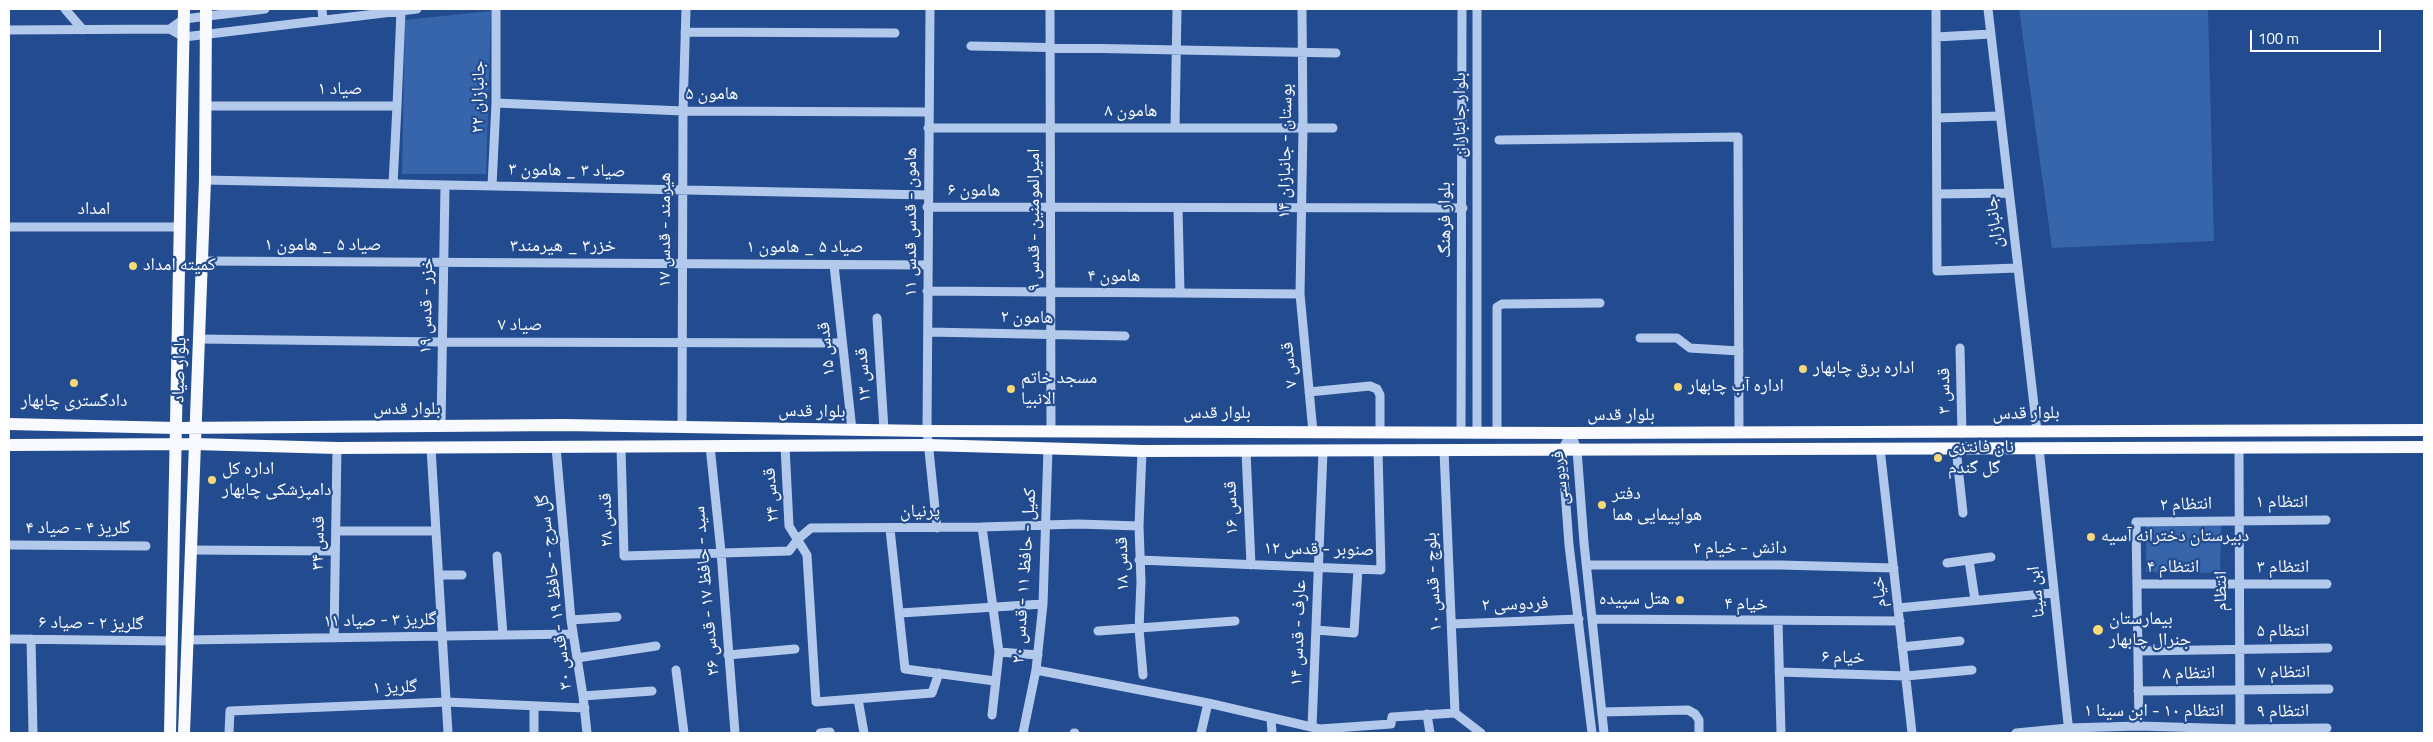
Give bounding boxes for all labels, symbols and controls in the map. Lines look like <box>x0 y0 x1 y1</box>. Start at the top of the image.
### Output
scale bar <box>2253 20 2384 52</box>
text: 100 m <box>2258 27 2299 50</box>
street label: جانبازان ۲۲ <box>468 60 490 134</box>
street label: بلوار جانبازان <box>1450 72 1472 158</box>
street label: صیاد ۱ <box>318 79 362 101</box>
street label: بوستان - جانبازان ۱۴ <box>1274 83 1298 219</box>
street label: هامون ۵ <box>686 84 738 106</box>
street label: هامون ۸ <box>1105 101 1157 123</box>
street label: هامون - قدس قدس ۱۱ <box>901 147 923 297</box>
street label: امیرالمومنین - قدس ۹ <box>1024 149 1046 291</box>
street label: صیاد ۳ _ هامون ۳ <box>508 159 626 183</box>
street label: هیرمند - قدس ۱۷ <box>655 172 677 288</box>
street label: هامون ۶ <box>947 180 1001 202</box>
street label: بلوار فرهنگ <box>1435 182 1457 258</box>
street label: جانبازان <box>1981 195 2009 249</box>
street label: امداد <box>78 199 110 221</box>
street label: صیاد ۵ _ هامون ۱ <box>265 235 381 257</box>
street label: خزر۳ _ هیرمند۳ <box>510 236 616 258</box>
street label: صیاد ۵ _ هامون ۱ <box>747 237 863 259</box>
place label: کمیته امداد <box>143 255 216 277</box>
street label: خزر - قدس ۱۹ <box>415 258 439 354</box>
marker: کمیته امداد <box>127 260 139 272</box>
street label: هامون ۴ <box>1088 266 1140 288</box>
street label: هامون ۲ <box>1000 307 1054 329</box>
street label: صیاد ۷ <box>498 315 542 337</box>
street label: قدس ۱۵ <box>813 321 841 377</box>
street label: بلوار صیاد <box>168 337 192 403</box>
street label: قدس ۷ <box>1277 341 1303 389</box>
street label: قدس ۱۳ <box>851 347 877 403</box>
place label: اداره برق چابهار <box>1813 358 1914 380</box>
marker: اداره برق چابهار <box>1797 363 1809 375</box>
place label: مسجد خاتم الانبیا <box>1021 368 1097 410</box>
street label: قدس ۳ <box>1934 368 1956 414</box>
place label: اداره آب چابهار <box>1688 376 1784 398</box>
marker: دادگستری چابهار <box>68 377 80 389</box>
marker: اداره آب چابهار <box>1672 381 1684 393</box>
marker: مسجد خاتم الانبیا <box>1005 383 1017 395</box>
place label: دادگستری چابهار <box>21 391 127 413</box>
street label: بلوار قدس <box>373 399 441 421</box>
street label: بلوار قدس <box>778 401 846 423</box>
street label: بلوار قدس <box>1183 403 1251 425</box>
street label: بلوار قدس <box>1992 403 2060 425</box>
street label: بلوار قدس <box>1587 405 1655 427</box>
place label: نان فانتزی گل گندم <box>1948 437 2014 479</box>
street label: فردوسی <box>1547 450 1575 506</box>
marker: نان فانتزی گل گندم <box>1932 452 1944 464</box>
place label: اداره کل دامپزشکی چابهار <box>222 459 331 502</box>
street label: قدس ۲۴ <box>759 467 785 523</box>
marker: اداره کل دامپزشکی چابهار <box>206 474 218 486</box>
street label: قدس ۱۶ <box>1220 480 1244 536</box>
place label: دفتر هواپیمایی هما <box>1612 484 1702 526</box>
street label: کمیل - حافظ ۱۱ - قدس ۲۰ <box>1008 488 1042 664</box>
street label: قدس ۲۸ <box>595 492 619 548</box>
street label: انتظام ۱ <box>2256 492 2308 514</box>
street label: گل سرج - حافظ ۱۹ - قدس ۳۰ <box>532 493 578 691</box>
street label: انتظام ۲ <box>2159 493 2213 517</box>
marker: دفتر هواپیمایی هما <box>1596 499 1608 511</box>
street label: پرنیان <box>900 501 940 523</box>
street label: سید - حافظ ۱۷ - قدس ۲۶ <box>689 505 725 677</box>
street label: قدس ۳۴ <box>308 516 330 570</box>
street label: گلریز ۴ - صیاد ۴ <box>25 518 131 540</box>
place label: دبیرستان دخترانه آسیه <box>2101 526 2249 548</box>
marker: دبیرستان دخترانه آسیه <box>2085 531 2097 543</box>
street label: بلوچ - قدس ۱۰ <box>1421 532 1447 632</box>
street label: قدس ۱۸ <box>1112 537 1134 591</box>
street label: صنوبر - قدس ۱۲ <box>1264 538 1374 562</box>
street label: دانش - خیام ۲ <box>1693 538 1787 560</box>
street label: انتظام ۴ <box>2147 557 2199 579</box>
street label: انتظام ۳ <box>2257 557 2309 579</box>
street label: ابن سینا <box>2024 565 2050 619</box>
street label: انتظام <box>2211 571 2233 611</box>
street label: خیام <box>1868 575 1892 609</box>
street label: عارف - قدس ۱۴ <box>1286 580 1312 686</box>
place label: هتل سپیده <box>1599 589 1670 611</box>
street label: فردوسی ۲ <box>1481 593 1549 617</box>
marker: هتل سپیده <box>1674 594 1686 606</box>
street label: خیام ۴ <box>1724 594 1768 616</box>
street label: گلریز ۳ - صیاد ۱۱ <box>323 609 437 633</box>
place label: بیمارستان جنرال چابهار <box>2109 609 2191 652</box>
street label: گلریز ۲ - صیاد ۶ <box>38 612 144 636</box>
street label: انتظام ۵ <box>2257 621 2309 643</box>
marker: بیمارستان جنرال چابهار <box>2091 623 2105 637</box>
street label: خیام ۶ <box>1821 646 1865 670</box>
street label: انتظام ۷ <box>2258 662 2310 684</box>
street label: انتظام ۸ <box>2163 663 2215 685</box>
street label: گلریز ۱ <box>372 676 418 700</box>
street label: انتظام ۱۰ - ابن سینا ۱ <box>2084 701 2224 723</box>
street label: انتظام ۹ <box>2257 701 2309 723</box>

